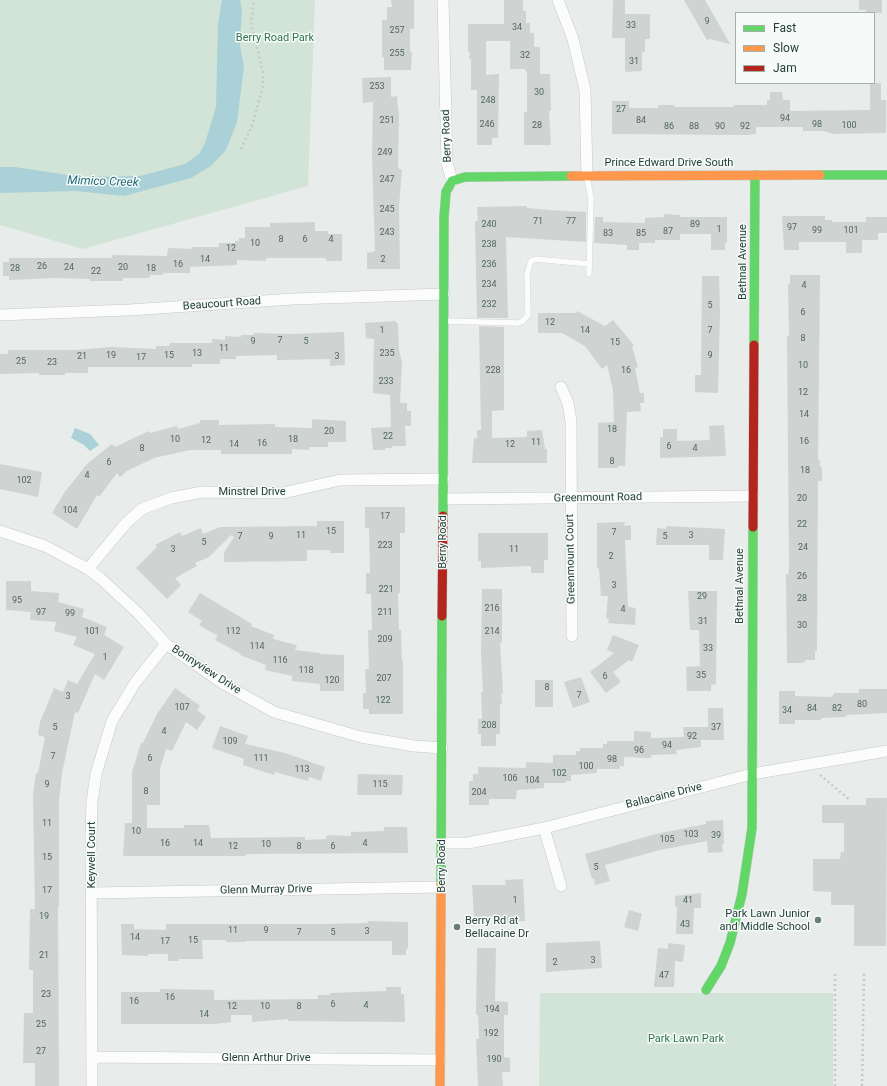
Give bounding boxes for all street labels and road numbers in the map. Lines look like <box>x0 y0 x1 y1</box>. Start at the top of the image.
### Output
street label: Berry Road <box>439 109 455 163</box>
street label: Prince Edward Drive South <box>605 156 733 170</box>
street label: Bethnal Avenue <box>736 224 750 300</box>
street label: Beaucourt Road <box>182 295 262 313</box>
street label: Minstrel Drive <box>218 485 286 499</box>
street label: Greenmount Road <box>554 491 642 505</box>
street label: Greenmount Court <box>564 514 578 604</box>
street label: Berry Road <box>436 515 450 569</box>
street label: Bethnal Avenue <box>733 548 747 624</box>
street label: Bonnyview Drive <box>169 643 243 697</box>
street label: Ballacaine Drive <box>625 780 703 812</box>
street label: Keywell Court <box>85 822 99 888</box>
street label: Berry Road <box>435 839 449 893</box>
street label: Glenn Murray Drive <box>220 883 312 897</box>
street label: Glenn Arthur Drive <box>222 1051 310 1065</box>

